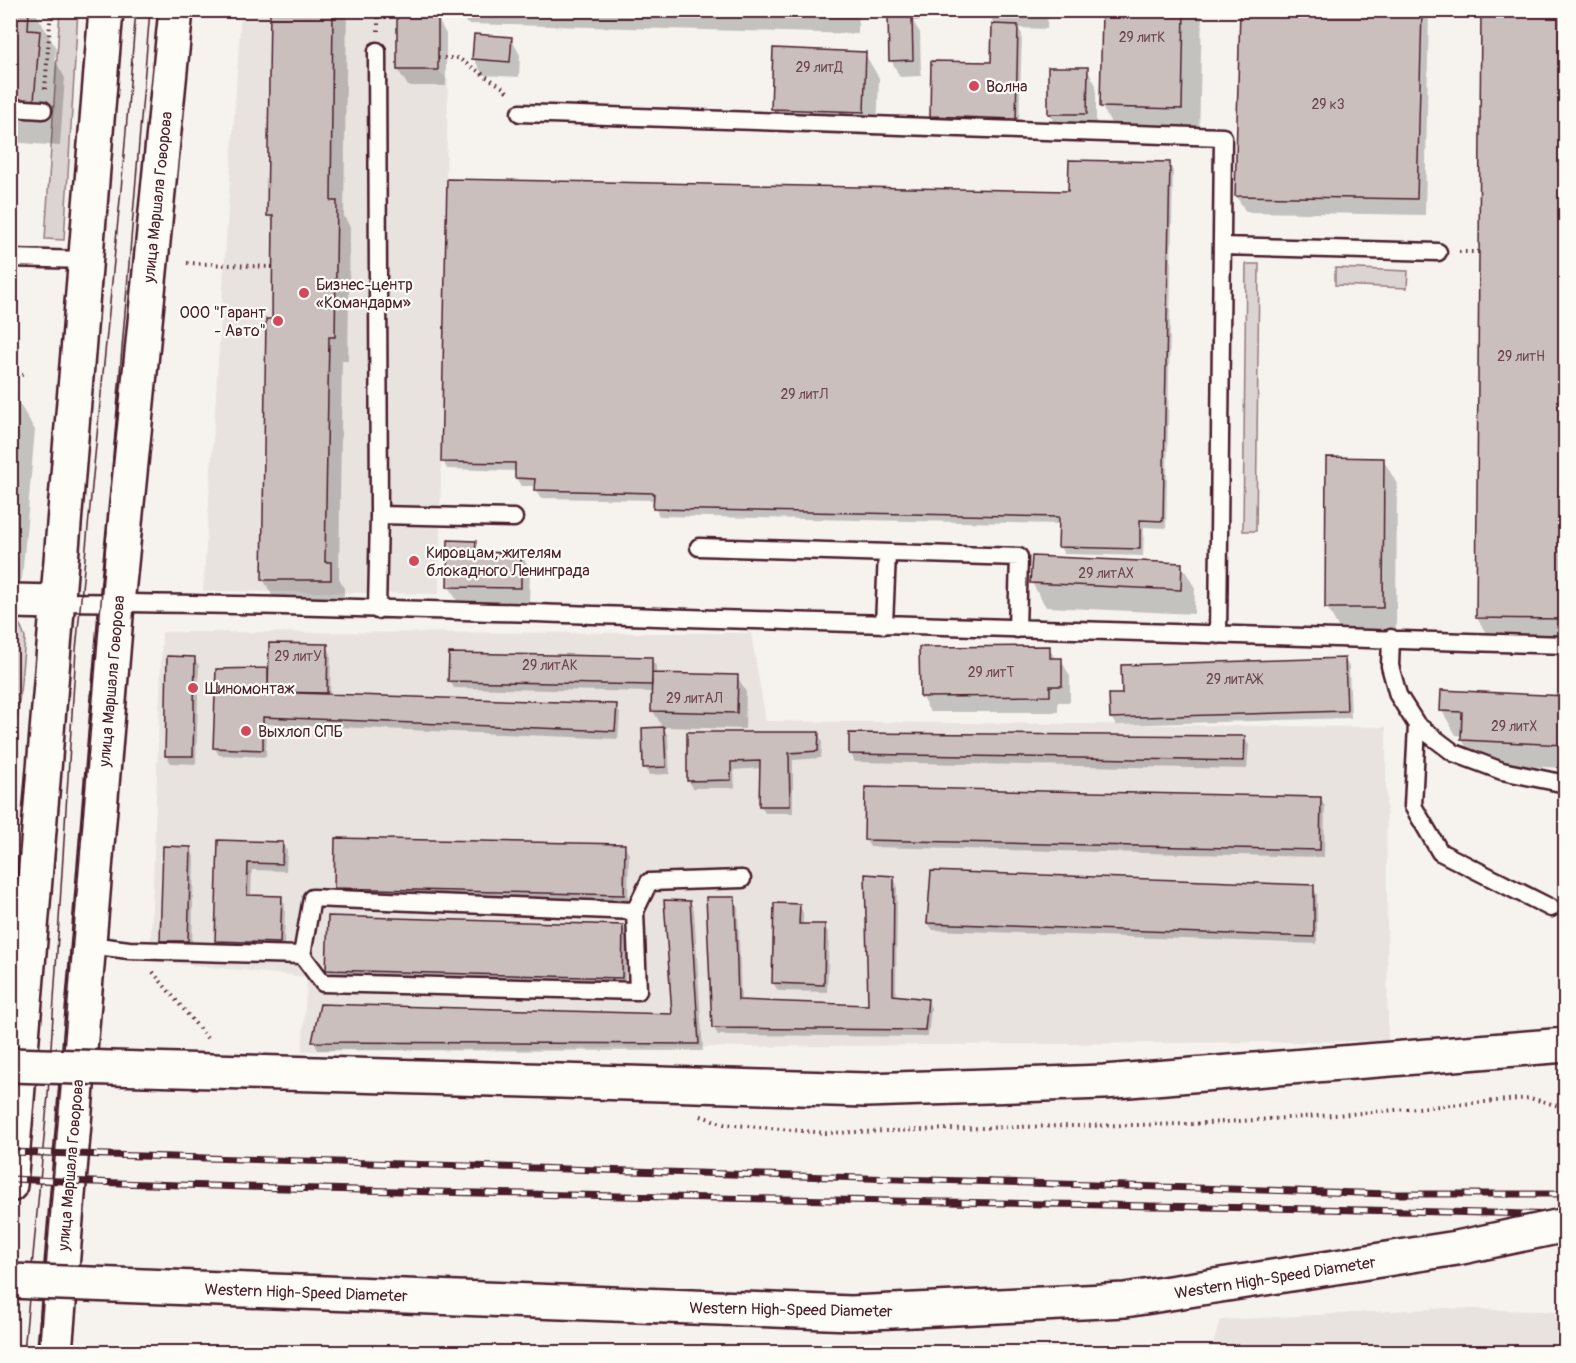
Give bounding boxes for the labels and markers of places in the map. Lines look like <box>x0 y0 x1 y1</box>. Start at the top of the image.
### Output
place label: Волна <box>986 77 1028 97</box>
marker: Волна <box>967 79 981 93</box>
place label: Бизнес-центр «Командарм» <box>316 275 413 313</box>
marker: Бизнес-центр «Командарм» <box>297 286 311 300</box>
place label: ООО "Гарант - Авто" <box>179 303 266 341</box>
marker: ООО "Гарант - Авто" <box>271 314 285 328</box>
place label: Кировцам, жителям блокадного Ленинграда <box>426 543 590 581</box>
marker: Кировцам, жителям блокадного Ленинграда <box>407 554 421 568</box>
place label: Шиномонтаж <box>205 679 295 699</box>
marker: Шиномонтаж <box>186 681 200 695</box>
place label: Выхлоп СПБ <box>258 722 343 742</box>
marker: Выхлоп СПБ <box>239 724 253 738</box>

